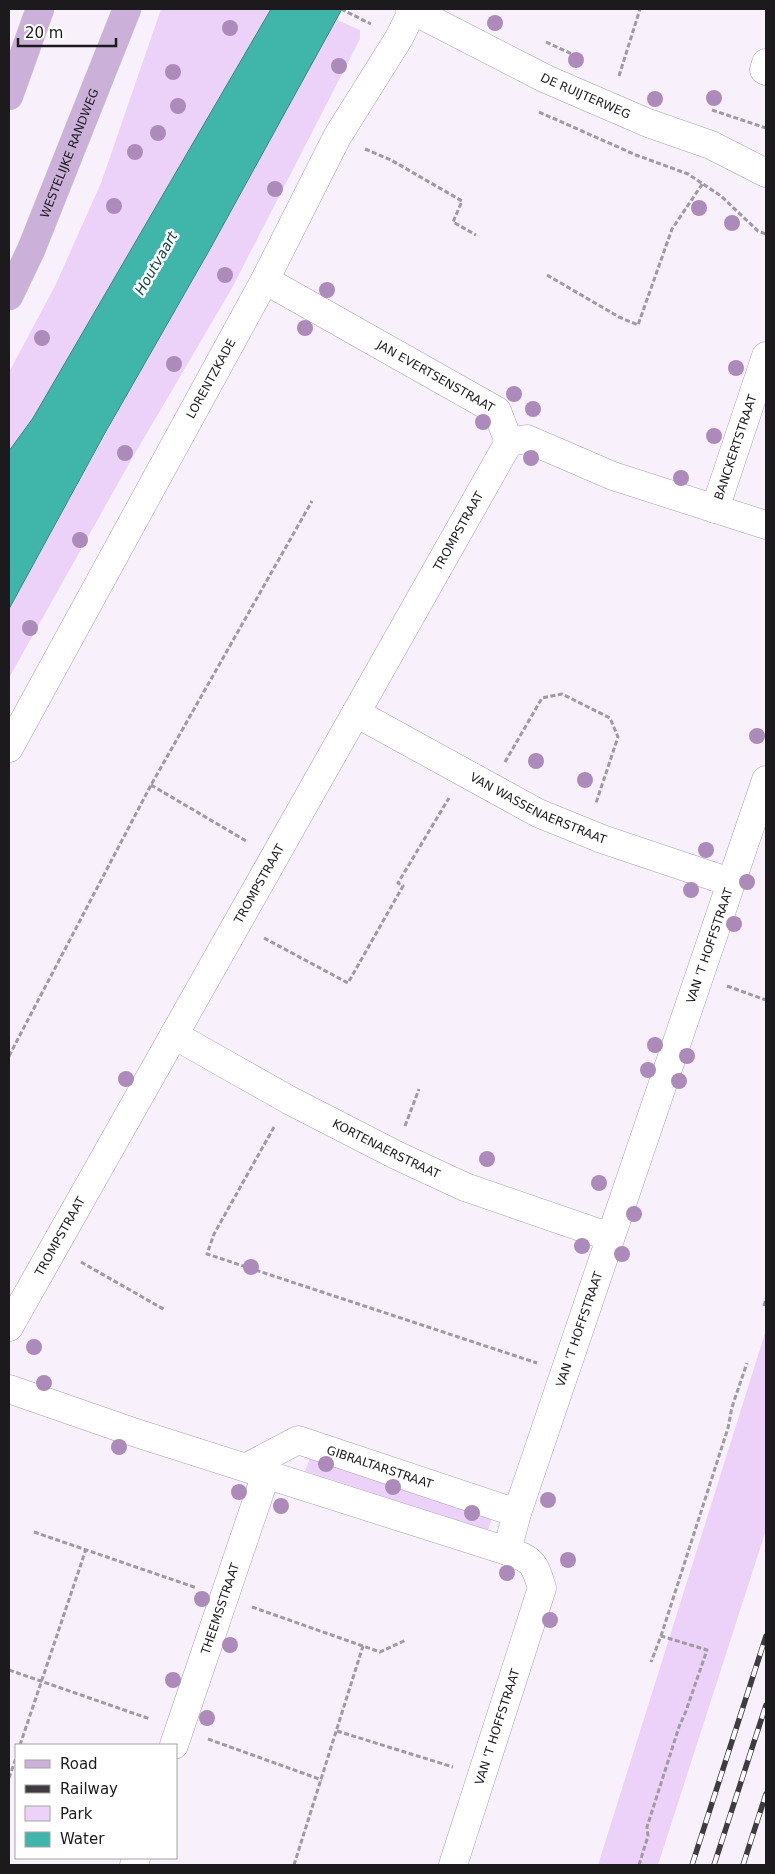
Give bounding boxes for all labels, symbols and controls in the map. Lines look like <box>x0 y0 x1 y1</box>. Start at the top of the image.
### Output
scale bar <box>18 15 115 47</box>
text: 20 m <box>25 24 63 42</box>
street label: DE RUIJTERWEG <box>538 70 633 122</box>
street label: WESTELIJKE RANDWEG <box>37 87 102 220</box>
water label: Houtvaart <box>132 228 181 297</box>
street label: LORENTZKADE <box>184 336 239 421</box>
street label: JAN EVERTSENSTRAAT <box>374 337 497 415</box>
street label: BANCKERTSTRAAT <box>712 392 760 502</box>
street label: TROMPSTRAAT <box>430 489 487 574</box>
street label: VAN WASSENAERSTRAAT <box>467 770 609 847</box>
street label: TROMPSTRAAT <box>231 841 288 927</box>
street label: VAN 'T HOFFSTRAAT <box>684 886 736 1005</box>
street label: KORTENAERSTRAAT <box>330 1117 443 1182</box>
street label: TROMPSTRAAT <box>32 1194 88 1279</box>
street label: VAN 'T HOFFSTRAAT <box>553 1269 606 1389</box>
street label: GIBRALTARSTRAAT <box>325 1443 435 1492</box>
street label: THEEMSSTRAAT <box>198 1561 242 1657</box>
street label: VAN 'T HOFFSTRAAT <box>472 1667 523 1787</box>
legend <box>15 1744 178 1859</box>
text: Road <box>60 1755 98 1773</box>
text: Railway <box>60 1780 118 1798</box>
text: Park <box>60 1805 93 1823</box>
text: Water <box>60 1830 105 1848</box>

